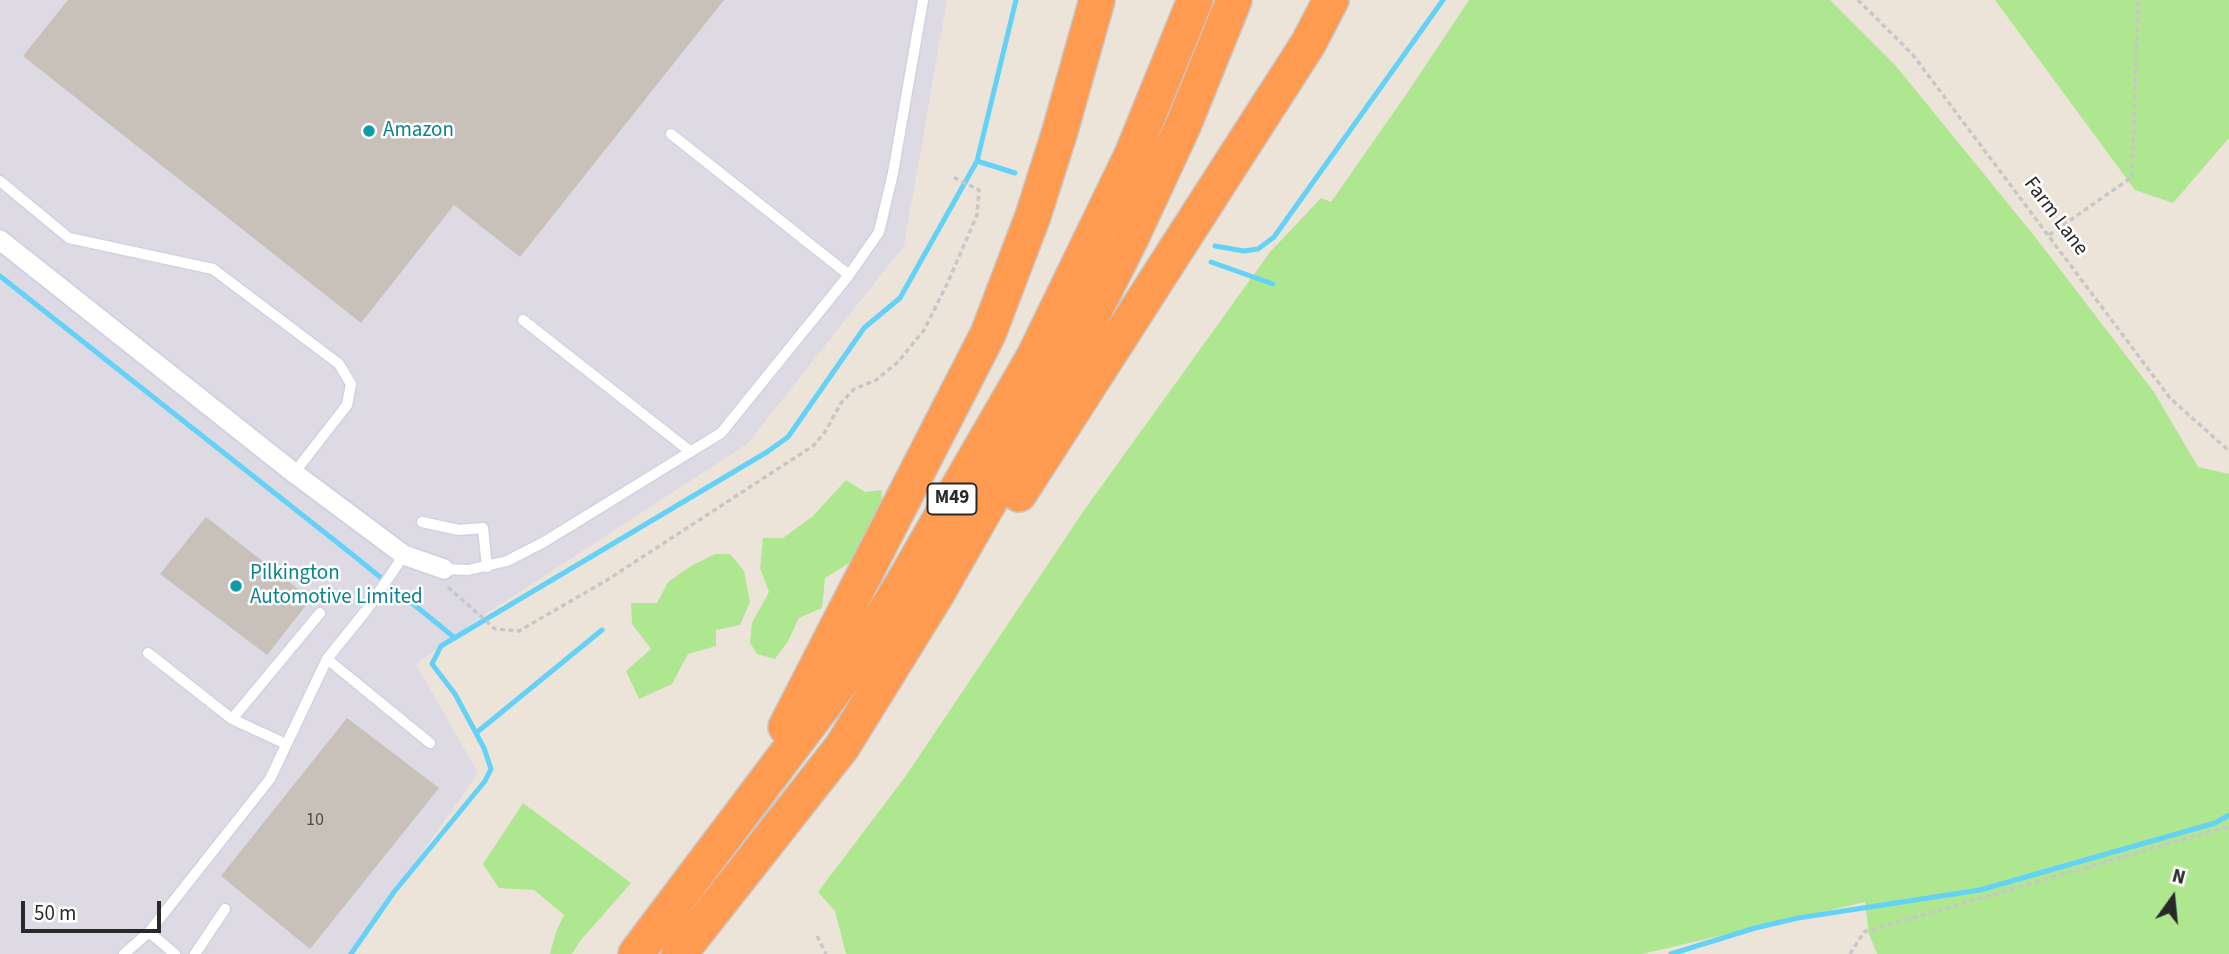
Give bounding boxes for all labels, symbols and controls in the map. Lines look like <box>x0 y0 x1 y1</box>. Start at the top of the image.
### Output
place label: Amazon <box>383 118 454 144</box>
marker: Amazon <box>361 123 377 139</box>
street label: Farm Lane <box>2017 173 2093 261</box>
road number: M49 <box>928 484 976 514</box>
place label: Pilkington Automotive Limited <box>250 561 423 611</box>
marker: Pilkington Automotive Limited <box>228 578 244 594</box>
house number: 10 <box>306 810 324 832</box>
north arrow <box>2138 863 2208 933</box>
text: N <box>2169 863 2188 892</box>
scale bar <box>24 888 164 932</box>
text: 50 m <box>34 898 76 928</box>

